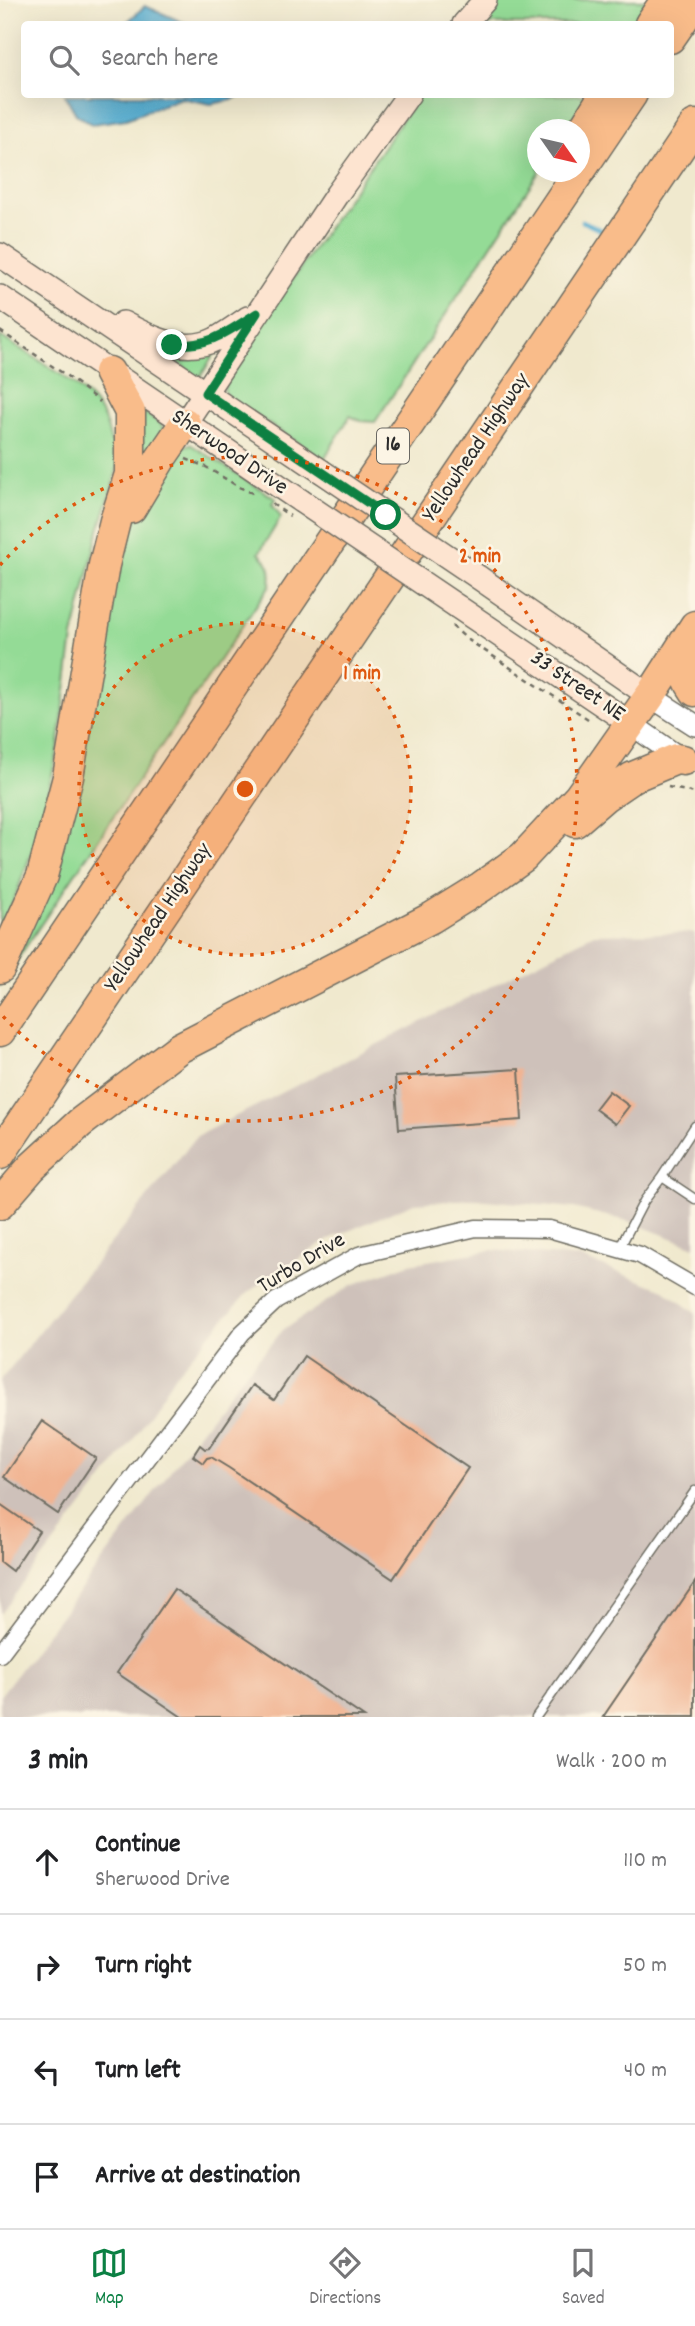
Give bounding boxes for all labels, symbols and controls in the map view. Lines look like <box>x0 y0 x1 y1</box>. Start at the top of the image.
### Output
search box <box>21 21 674 98</box>
icon: search <box>45 41 83 79</box>
text: Search here <box>101 41 219 78</box>
north arrow <box>527 119 590 182</box>
route end <box>156 329 187 360</box>
street label: Yellowhead Highway <box>415 366 540 529</box>
street label: Sherwood Drive <box>164 402 294 504</box>
road number: 16 <box>377 428 409 464</box>
route start <box>370 499 401 530</box>
text: 2 min <box>459 543 501 573</box>
street label: 33 Street NE <box>523 643 632 731</box>
text: 1 min <box>343 660 381 690</box>
centre of rings <box>233 777 257 801</box>
street label: Yellowhead Highway <box>97 836 222 999</box>
street label: Turbo Drive <box>252 1225 352 1303</box>
text: 3 min <box>28 1741 88 1784</box>
text: Walk · 200 m <box>556 1746 667 1779</box>
text: Continue <box>95 1827 180 1864</box>
icon: ahead <box>28 1843 66 1881</box>
text: 110 m <box>623 1845 667 1878</box>
text: Sherwood Drive <box>95 1864 230 1897</box>
icon: right <box>28 1948 66 1986</box>
text: Turn right <box>95 1948 192 1985</box>
text: 50 m <box>623 1950 667 1983</box>
icon: left <box>28 2053 66 2091</box>
text: Turn left <box>95 2053 181 2090</box>
text: 40 m <box>624 2055 667 2088</box>
icon: arrive <box>28 2158 66 2196</box>
text: Arrive at destination <box>95 2158 300 2195</box>
tab: Map <box>90 2244 128 2313</box>
tab: Directions <box>309 2244 381 2313</box>
tab: Saved <box>562 2244 605 2313</box>

